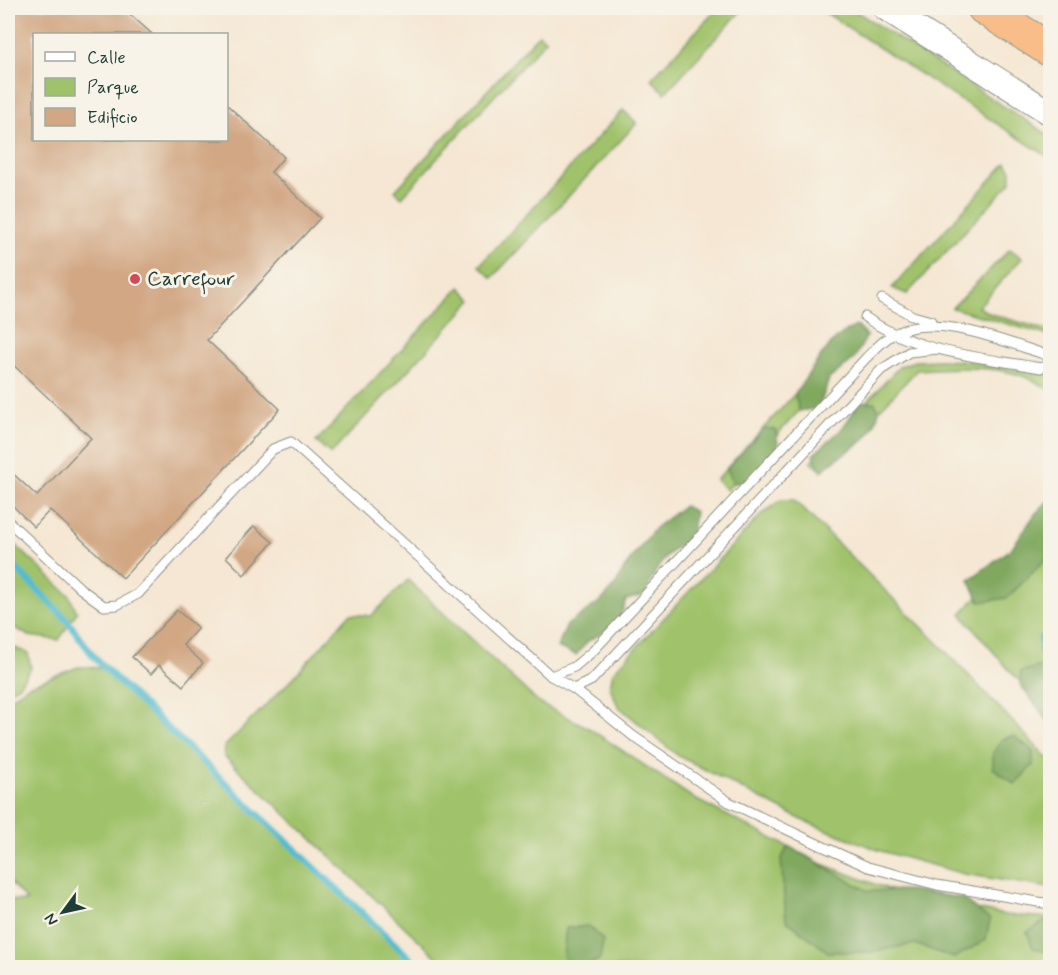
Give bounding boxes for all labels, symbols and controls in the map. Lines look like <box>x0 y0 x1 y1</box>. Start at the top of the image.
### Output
legend <box>33 33 228 141</box>
text: Calle <box>87 46 126 70</box>
text: Parque <box>87 76 139 100</box>
text: Edificio <box>87 106 138 130</box>
place label: Carrefour <box>147 265 235 295</box>
marker: Carrefour <box>128 272 142 286</box>
north arrow <box>33 882 93 942</box>
text: N <box>40 909 63 930</box>

